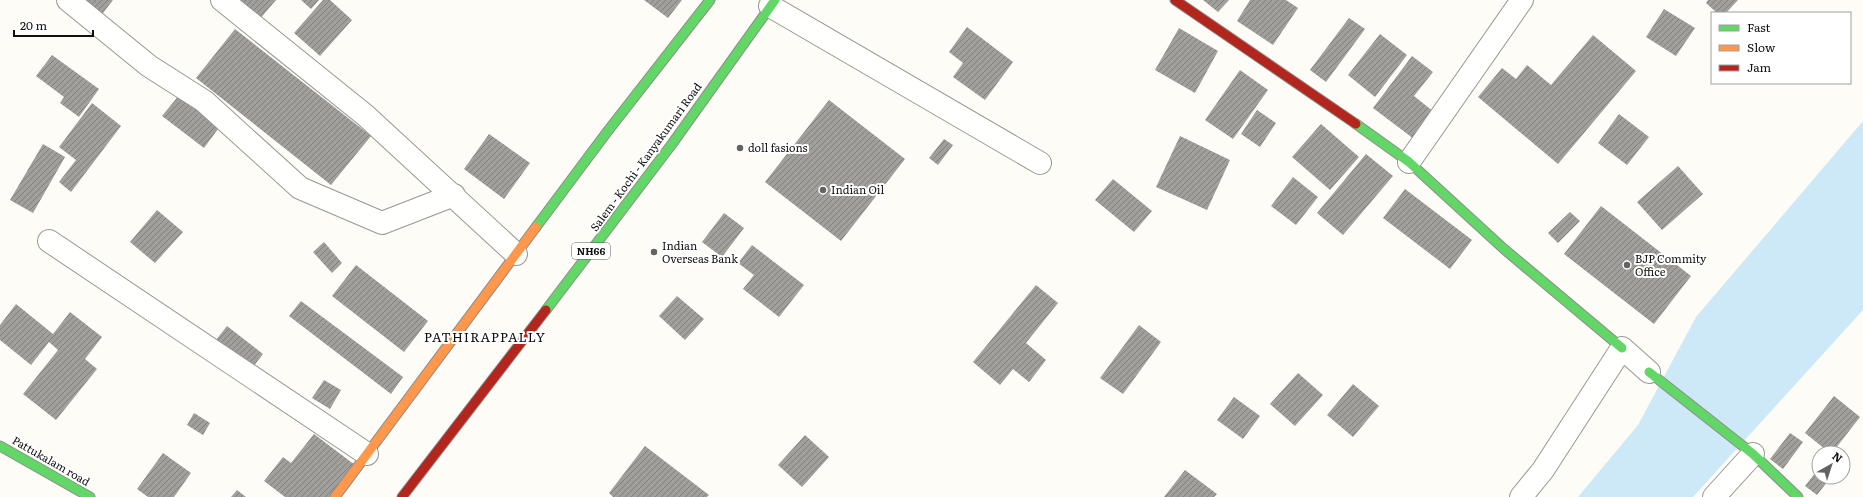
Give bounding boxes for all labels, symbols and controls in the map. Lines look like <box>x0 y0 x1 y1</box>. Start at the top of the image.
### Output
scale bar <box>14 12 93 38</box>
legend <box>1711 12 1851 84</box>
text: 20 m <box>20 16 47 34</box>
text: Fast <box>1747 18 1771 36</box>
text: Slow <box>1747 38 1776 56</box>
text: Jam <box>1747 58 1772 76</box>
street label: Salem - Kochi - Kanyakumari Road <box>586 79 705 234</box>
place label: doll fasions <box>748 139 808 155</box>
marker: doll fasions <box>735 143 745 153</box>
place label: Indian Oil <box>831 181 884 197</box>
marker: Indian Oil <box>818 185 828 195</box>
place label: Indian Overseas Bank <box>662 237 738 266</box>
road number: NH66 <box>572 243 610 259</box>
marker: Indian Overseas Bank <box>649 247 659 257</box>
place label: BJP Commity Office <box>1635 250 1707 279</box>
marker: BJP Commity Office <box>1622 260 1632 270</box>
district label: PATHIRAPPALLY <box>424 327 546 346</box>
street label: Pattukalam road <box>10 431 93 489</box>
north arrow <box>1811 445 1851 485</box>
text: N <box>1829 447 1847 466</box>

